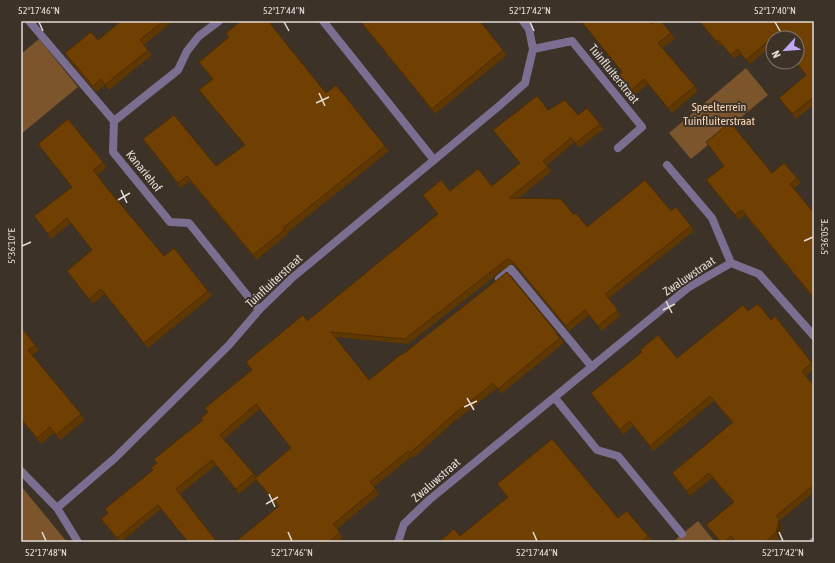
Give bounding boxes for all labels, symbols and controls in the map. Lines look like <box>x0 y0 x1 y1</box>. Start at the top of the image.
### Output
text: 52°17'46"N <box>18 5 60 16</box>
text: 52°17'44"N <box>263 5 305 16</box>
text: 52°17'42"N <box>509 5 551 16</box>
text: 52°17'40"N <box>754 5 796 16</box>
north arrow <box>765 30 805 70</box>
street label: Tuinfluiterstraat <box>586 42 642 107</box>
text: N <box>769 49 783 60</box>
park label: Speelterrein Tuinfluiterstraat <box>683 100 756 128</box>
street label: Kanariehof <box>123 148 165 195</box>
text: 5°36'05"E <box>819 219 830 255</box>
text: 5°36'10"E <box>6 228 17 264</box>
street label: Tuinfluiterstraat <box>243 251 306 311</box>
street label: Zwaluwstraat <box>660 253 718 299</box>
street label: Zwaluwstraat <box>409 455 464 505</box>
text: 52°17'48"N <box>25 547 67 558</box>
text: 52°17'46"N <box>271 547 313 558</box>
text: 52°17'44"N <box>516 547 558 558</box>
text: 52°17'42"N <box>762 547 804 558</box>

